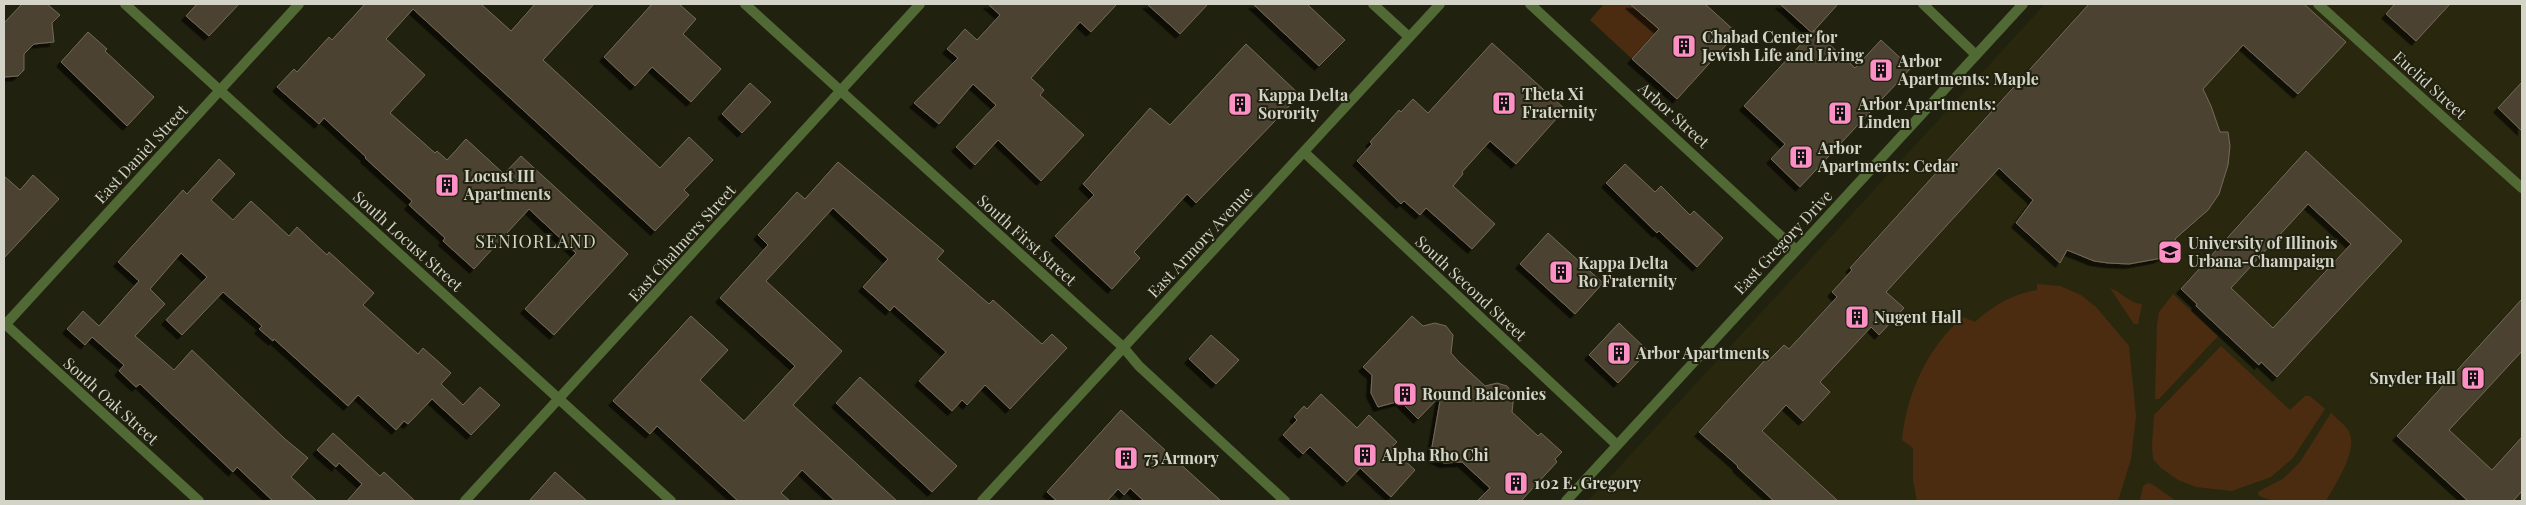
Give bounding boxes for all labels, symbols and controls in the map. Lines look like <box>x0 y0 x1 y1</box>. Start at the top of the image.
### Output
place label: Chabad Center for Jewish Life and Living <box>1701 26 1864 65</box>
building icon: Chabad Center for Jewish Life and Living <box>1671 33 1697 59</box>
street label: Euclid Street <box>2389 46 2472 124</box>
place label: Arbor Apartments: Maple <box>1897 50 2039 89</box>
building icon: Arbor Apartments: Maple <box>1868 57 1894 83</box>
street label: Arbor Street <box>1634 77 1714 152</box>
place label: Theta Xi Fraternity <box>1522 83 1598 122</box>
place label: Kappa Delta Sorority <box>1258 84 1349 123</box>
building icon: Theta Xi Fraternity <box>1491 90 1517 116</box>
building icon: Kappa Delta Sorority <box>1227 91 1253 117</box>
place label: Arbor Apartments: Linden <box>1857 93 1996 132</box>
street label: East Daniel Street <box>89 100 192 207</box>
building icon: Arbor Apartments: Linden <box>1827 100 1853 126</box>
place label: Arbor Apartments: Cedar <box>1817 137 1959 176</box>
building icon: Arbor Apartments: Cedar <box>1788 144 1814 170</box>
place label: Locust III Apartments <box>463 165 551 204</box>
building icon: Locust III Apartments <box>434 172 460 198</box>
street label: East Chalmers Street <box>623 179 740 306</box>
street label: East Armory Avenue <box>1143 182 1257 302</box>
street label: East Gregory Drive <box>1729 185 1836 298</box>
street label: South Locust Street <box>349 186 468 296</box>
street label: South First Street <box>973 190 1081 290</box>
district label: SENIORLAND <box>475 229 597 253</box>
street label: South Second Street <box>1411 231 1532 345</box>
place label: University of Illinois Urbana-Champaign <box>2188 232 2337 271</box>
school or university icon: University of Illinois Urbana-Champaign <box>2157 239 2183 265</box>
place label: Kappa Delta Ro Fraternity <box>1578 252 1678 291</box>
building icon: Kappa Delta Ro Fraternity <box>1548 259 1574 285</box>
building icon: Nugent Hall <box>1844 304 1870 330</box>
place label: Nugent Hall <box>1874 306 1962 327</box>
building icon: Arbor Apartments <box>1606 340 1632 366</box>
place label: Arbor Apartments <box>1635 342 1769 363</box>
street label: South Oak Street <box>59 352 164 449</box>
building icon: Snyder Hall <box>2460 365 2486 391</box>
place label: Snyder Hall <box>2370 367 2456 388</box>
building icon: Round Balconies <box>1392 381 1418 407</box>
place label: Round Balconies <box>1422 383 1546 404</box>
building icon: Alpha Rho Chi <box>1352 442 1378 468</box>
place label: Alpha Rho Chi <box>1381 444 1489 465</box>
building icon: 75 Armory <box>1113 445 1139 471</box>
place label: 75 Armory <box>1144 447 1220 468</box>
building icon: 102 E. Gregory <box>1503 470 1529 496</box>
place label: 102 E. Gregory <box>1534 472 1642 493</box>

